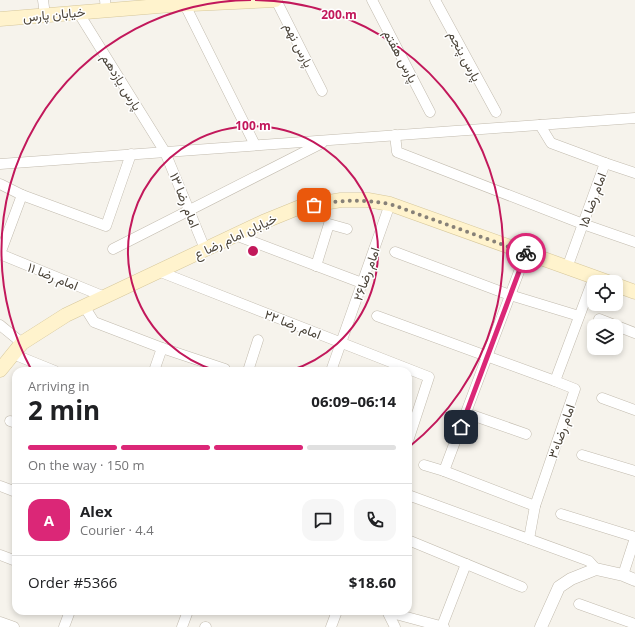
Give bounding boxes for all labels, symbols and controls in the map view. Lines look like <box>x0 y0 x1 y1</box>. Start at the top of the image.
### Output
street label: خیابان پارس <box>22 2 86 27</box>
text: 200 m <box>321 6 357 23</box>
street label: پارس‌‌ نهم <box>279 20 318 71</box>
street label: پارس‌‌ هفتم <box>379 26 423 86</box>
street label: پارس‌‌ پنجم <box>443 27 486 85</box>
street label: پارس‌‌ یازدهم <box>97 50 147 114</box>
text: 100 m <box>235 117 271 134</box>
street label: امام رضا ۱۳ <box>166 170 204 230</box>
street label: ۱۵ امام رضا <box>574 170 610 230</box>
pin <box>297 188 331 222</box>
icon: bag <box>303 194 325 216</box>
street label: خیابان امام رضا ع <box>190 209 280 264</box>
courier <box>506 233 546 273</box>
icon: bike <box>515 242 537 264</box>
centre of rings <box>246 244 260 258</box>
street label: امام رضا۲۶ <box>348 245 384 303</box>
street label: امام رضا ۱۱ <box>25 258 81 294</box>
map controls <box>587 275 623 355</box>
button: locate <box>587 275 623 311</box>
street label: امام رضا ۲۲ <box>262 305 324 343</box>
button: layers <box>587 319 623 355</box>
text: Arriving in <box>28 377 90 395</box>
text: 06:09–06:14 <box>311 391 396 411</box>
text: 2 min <box>28 392 100 428</box>
street label: امام رضا۳۰ <box>543 401 579 461</box>
pin <box>444 410 478 444</box>
icon: home <box>450 416 472 438</box>
text: On the way · 150 m <box>28 456 144 474</box>
button: chat <box>302 499 344 541</box>
button: phone <box>354 499 396 541</box>
text: Alex <box>80 501 112 521</box>
text: A <box>44 510 54 530</box>
text: Courier · 4.4 <box>80 521 154 539</box>
text: Order #5366 <box>28 572 117 592</box>
text: $18.60 <box>349 572 396 592</box>

